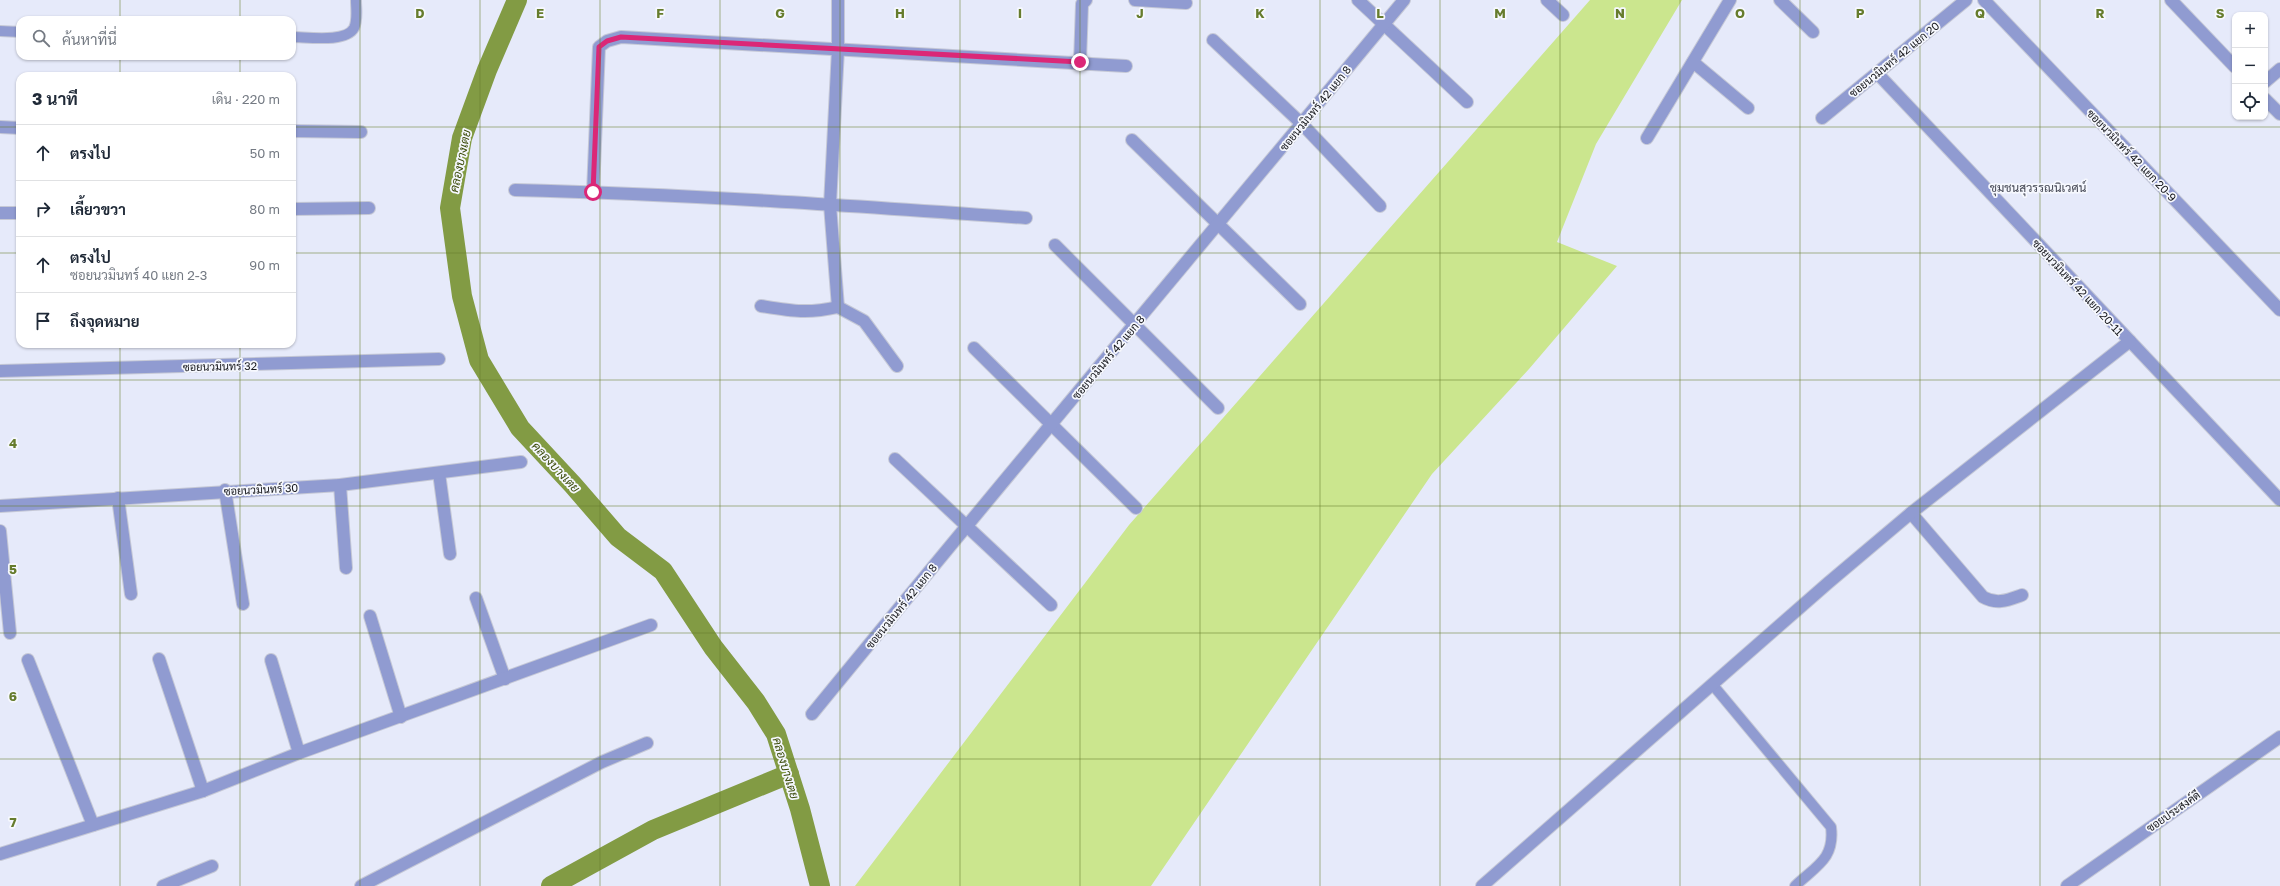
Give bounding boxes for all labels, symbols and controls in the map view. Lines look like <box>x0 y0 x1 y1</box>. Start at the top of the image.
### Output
text: D <box>415 5 425 21</box>
text: E <box>536 5 544 21</box>
text: F <box>656 5 664 21</box>
text: G <box>775 5 785 21</box>
text: H <box>895 5 905 21</box>
text: I <box>1018 5 1022 21</box>
text: J <box>1136 5 1144 21</box>
text: K <box>1255 5 1265 21</box>
text: L <box>1376 5 1384 21</box>
text: M <box>1494 5 1506 21</box>
text: N <box>1615 5 1625 21</box>
text: O <box>1735 5 1745 21</box>
text: P <box>1856 5 1865 21</box>
text: Q <box>1975 5 1985 21</box>
text: R <box>2095 5 2105 21</box>
text: S <box>2216 5 2225 21</box>
map controls <box>2232 12 2268 120</box>
button: + <box>2232 12 2268 48</box>
search box <box>16 16 296 60</box>
street label: ซอยนวมินทร์ 42 แยก 20 <box>1846 18 1942 99</box>
icon: search <box>30 27 52 49</box>
text: ค้นหาที่นี่ <box>62 30 117 48</box>
button: − <box>2232 48 2268 84</box>
route end <box>1071 53 1089 71</box>
street label: ซอยนวมินทร์ 42 แยก 8 <box>1276 62 1353 153</box>
button: locate <box>2232 84 2268 120</box>
text: 3 นาที <box>32 88 78 109</box>
text: เดิน · 220 m <box>212 91 280 107</box>
street label: ซอยนวมินทร์ 42 แยก 20-9 <box>2085 106 2180 204</box>
water label: คลองบางเตย <box>446 128 474 194</box>
icon: ahead <box>32 142 54 164</box>
text: ตรงไป <box>70 144 111 162</box>
text: 50 m <box>250 145 280 161</box>
district label: ชุมชนสุวรรณนิเวศน์ <box>1990 180 2087 197</box>
route start <box>584 183 602 201</box>
icon: right <box>32 198 54 220</box>
text: เลี้ยวขวา <box>70 200 126 218</box>
text: 80 m <box>249 201 280 217</box>
street label: ซอยนวมินทร์ 42 แยก 20-11 <box>2030 235 2127 338</box>
text: ตรงไป <box>70 248 111 266</box>
icon: ahead <box>32 254 54 276</box>
text: 90 m <box>249 257 280 273</box>
text: ซอยนวมินทร์ 40 แยก 2-3 <box>70 267 207 283</box>
icon: arrive <box>32 310 54 332</box>
text: ถึงจุดหมาย <box>70 312 140 330</box>
street label: ซอยนวมินทร์ 42 แยก 8 <box>1068 312 1147 402</box>
street label: ซอยนวมินทร์ 32 <box>183 358 257 373</box>
text: 4 <box>9 435 17 451</box>
water label: คลองบางเตย <box>529 439 583 495</box>
street label: ซอยนวมินทร์ 30 <box>223 480 299 497</box>
street label: ซอยนวมินทร์ 42 แยก 8 <box>862 560 939 651</box>
text: 5 <box>9 561 17 577</box>
text: 6 <box>9 688 17 704</box>
water label: คลองบางเตย <box>770 735 803 801</box>
street label: ซอยประสงค์ดี <box>2143 787 2202 834</box>
text: 7 <box>9 814 17 830</box>

